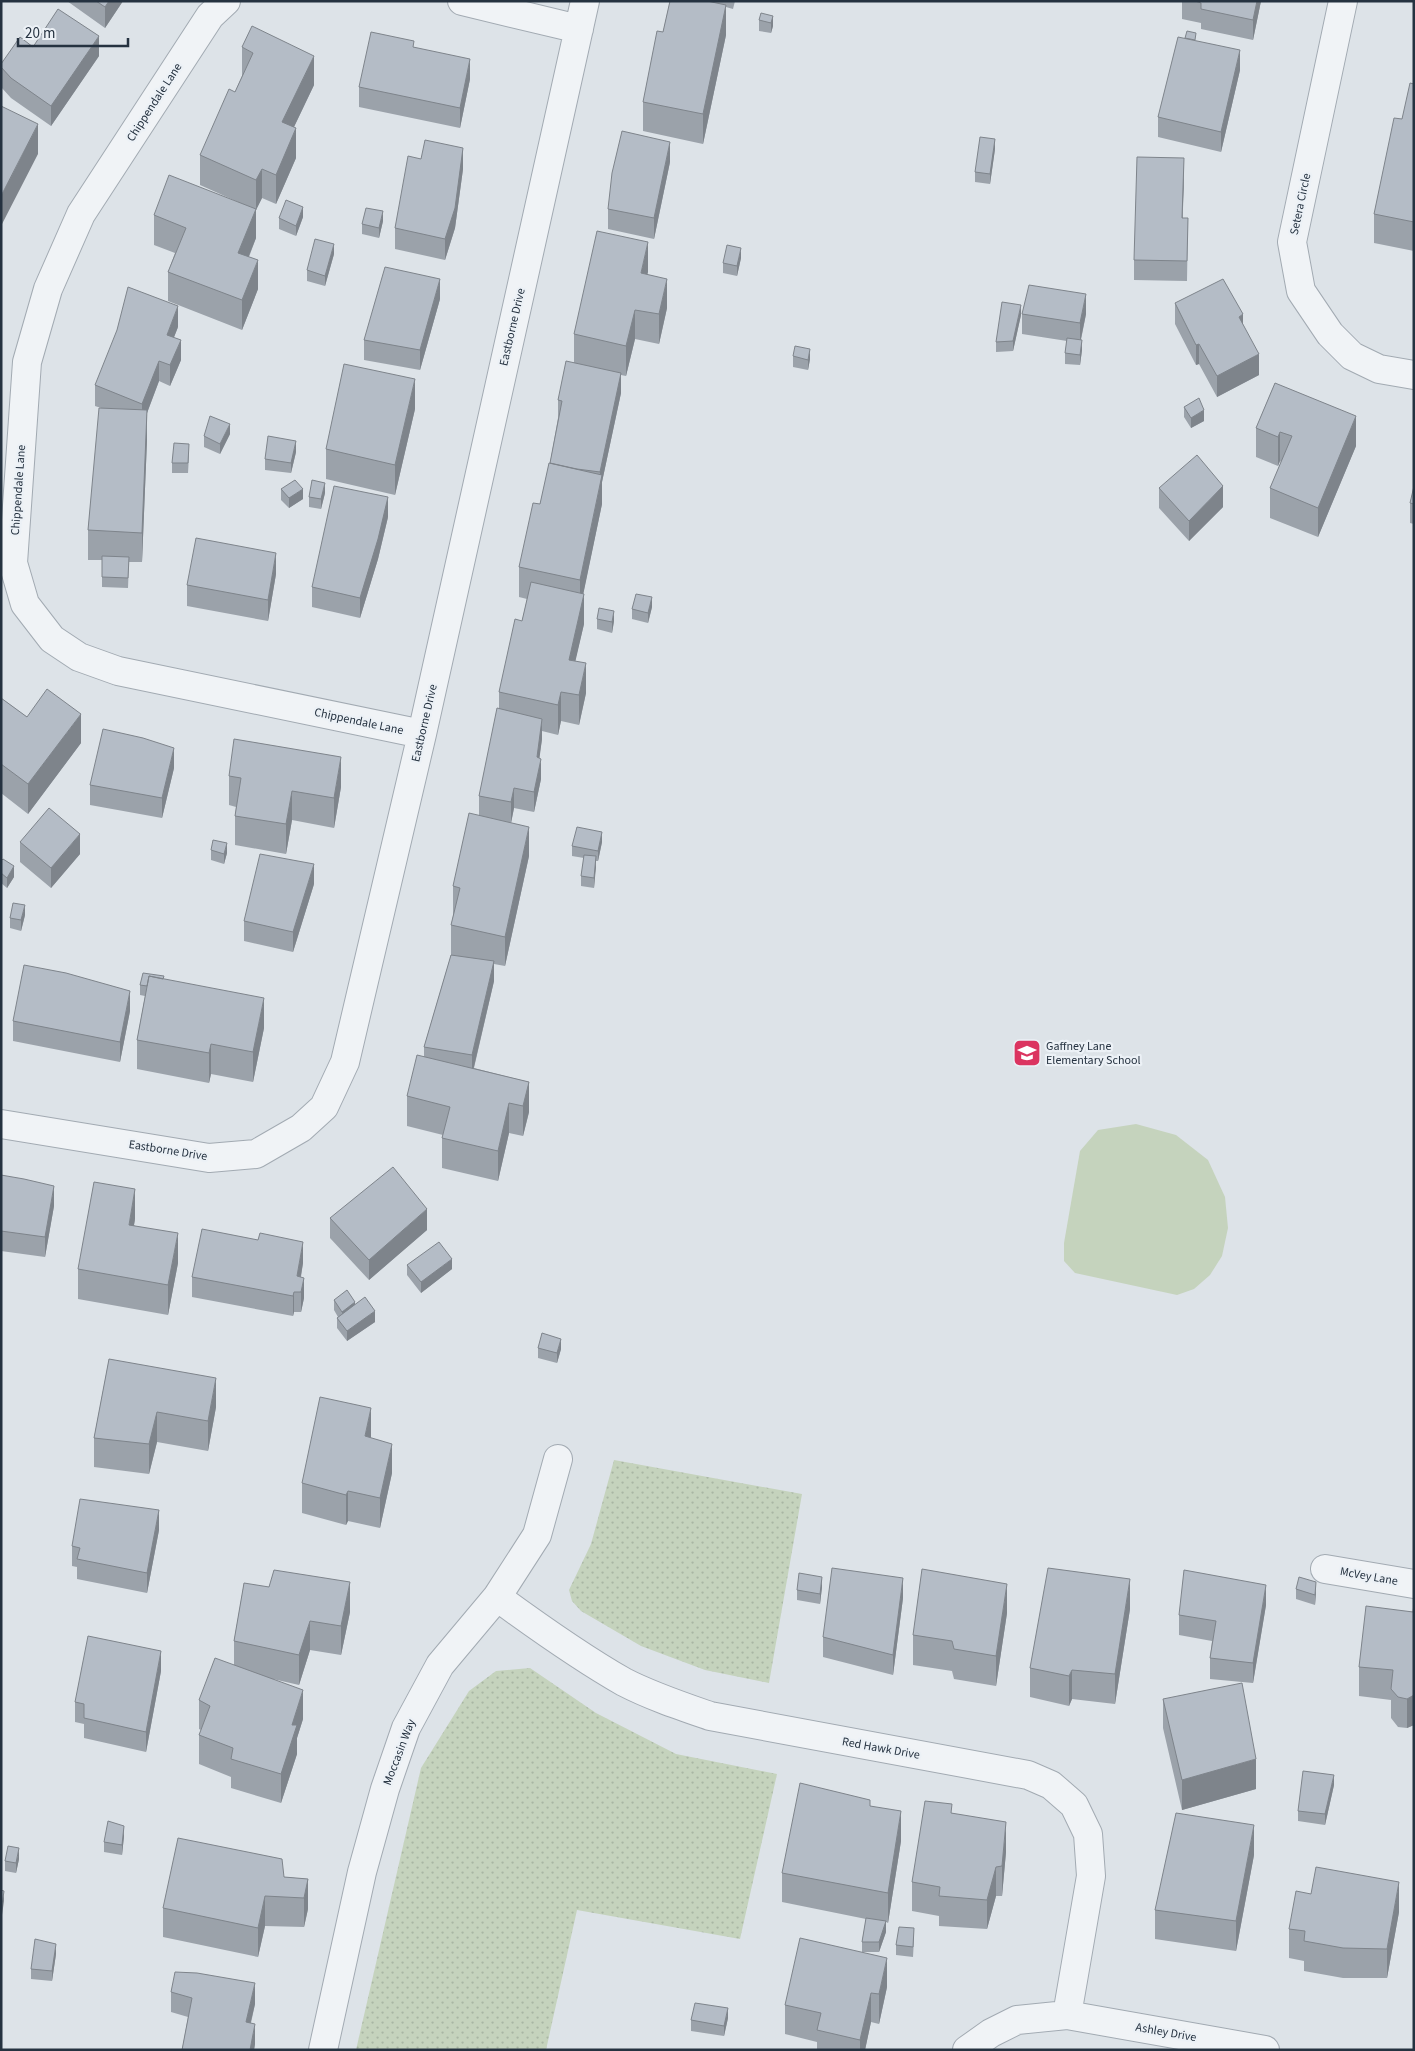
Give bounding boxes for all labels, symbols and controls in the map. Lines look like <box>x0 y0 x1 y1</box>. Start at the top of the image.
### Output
scale bar <box>18 15 128 47</box>
text: 20 m <box>25 23 55 44</box>
street label: Chippendale Lane <box>123 60 186 145</box>
street label: Setera Circle <box>1286 172 1315 237</box>
street label: Eastborne Drive <box>495 286 530 368</box>
street label: Chippendale Lane <box>7 444 30 536</box>
street label: Eastborne Drive <box>407 682 442 764</box>
street label: Chippendale Lane <box>313 704 405 739</box>
school or university icon: Gaffney Lane Elementary School <box>1012 1038 1042 1068</box>
place label: Gaffney Lane Elementary School <box>1046 1038 1141 1069</box>
street label: Eastborne Drive <box>127 1136 209 1165</box>
street label: McVey Lane <box>1339 1563 1399 1590</box>
street label: Moccasin Way <box>379 1716 420 1788</box>
street label: Red Hawk Drive <box>841 1733 921 1764</box>
street label: Ashley Drive <box>1134 2019 1198 2046</box>

